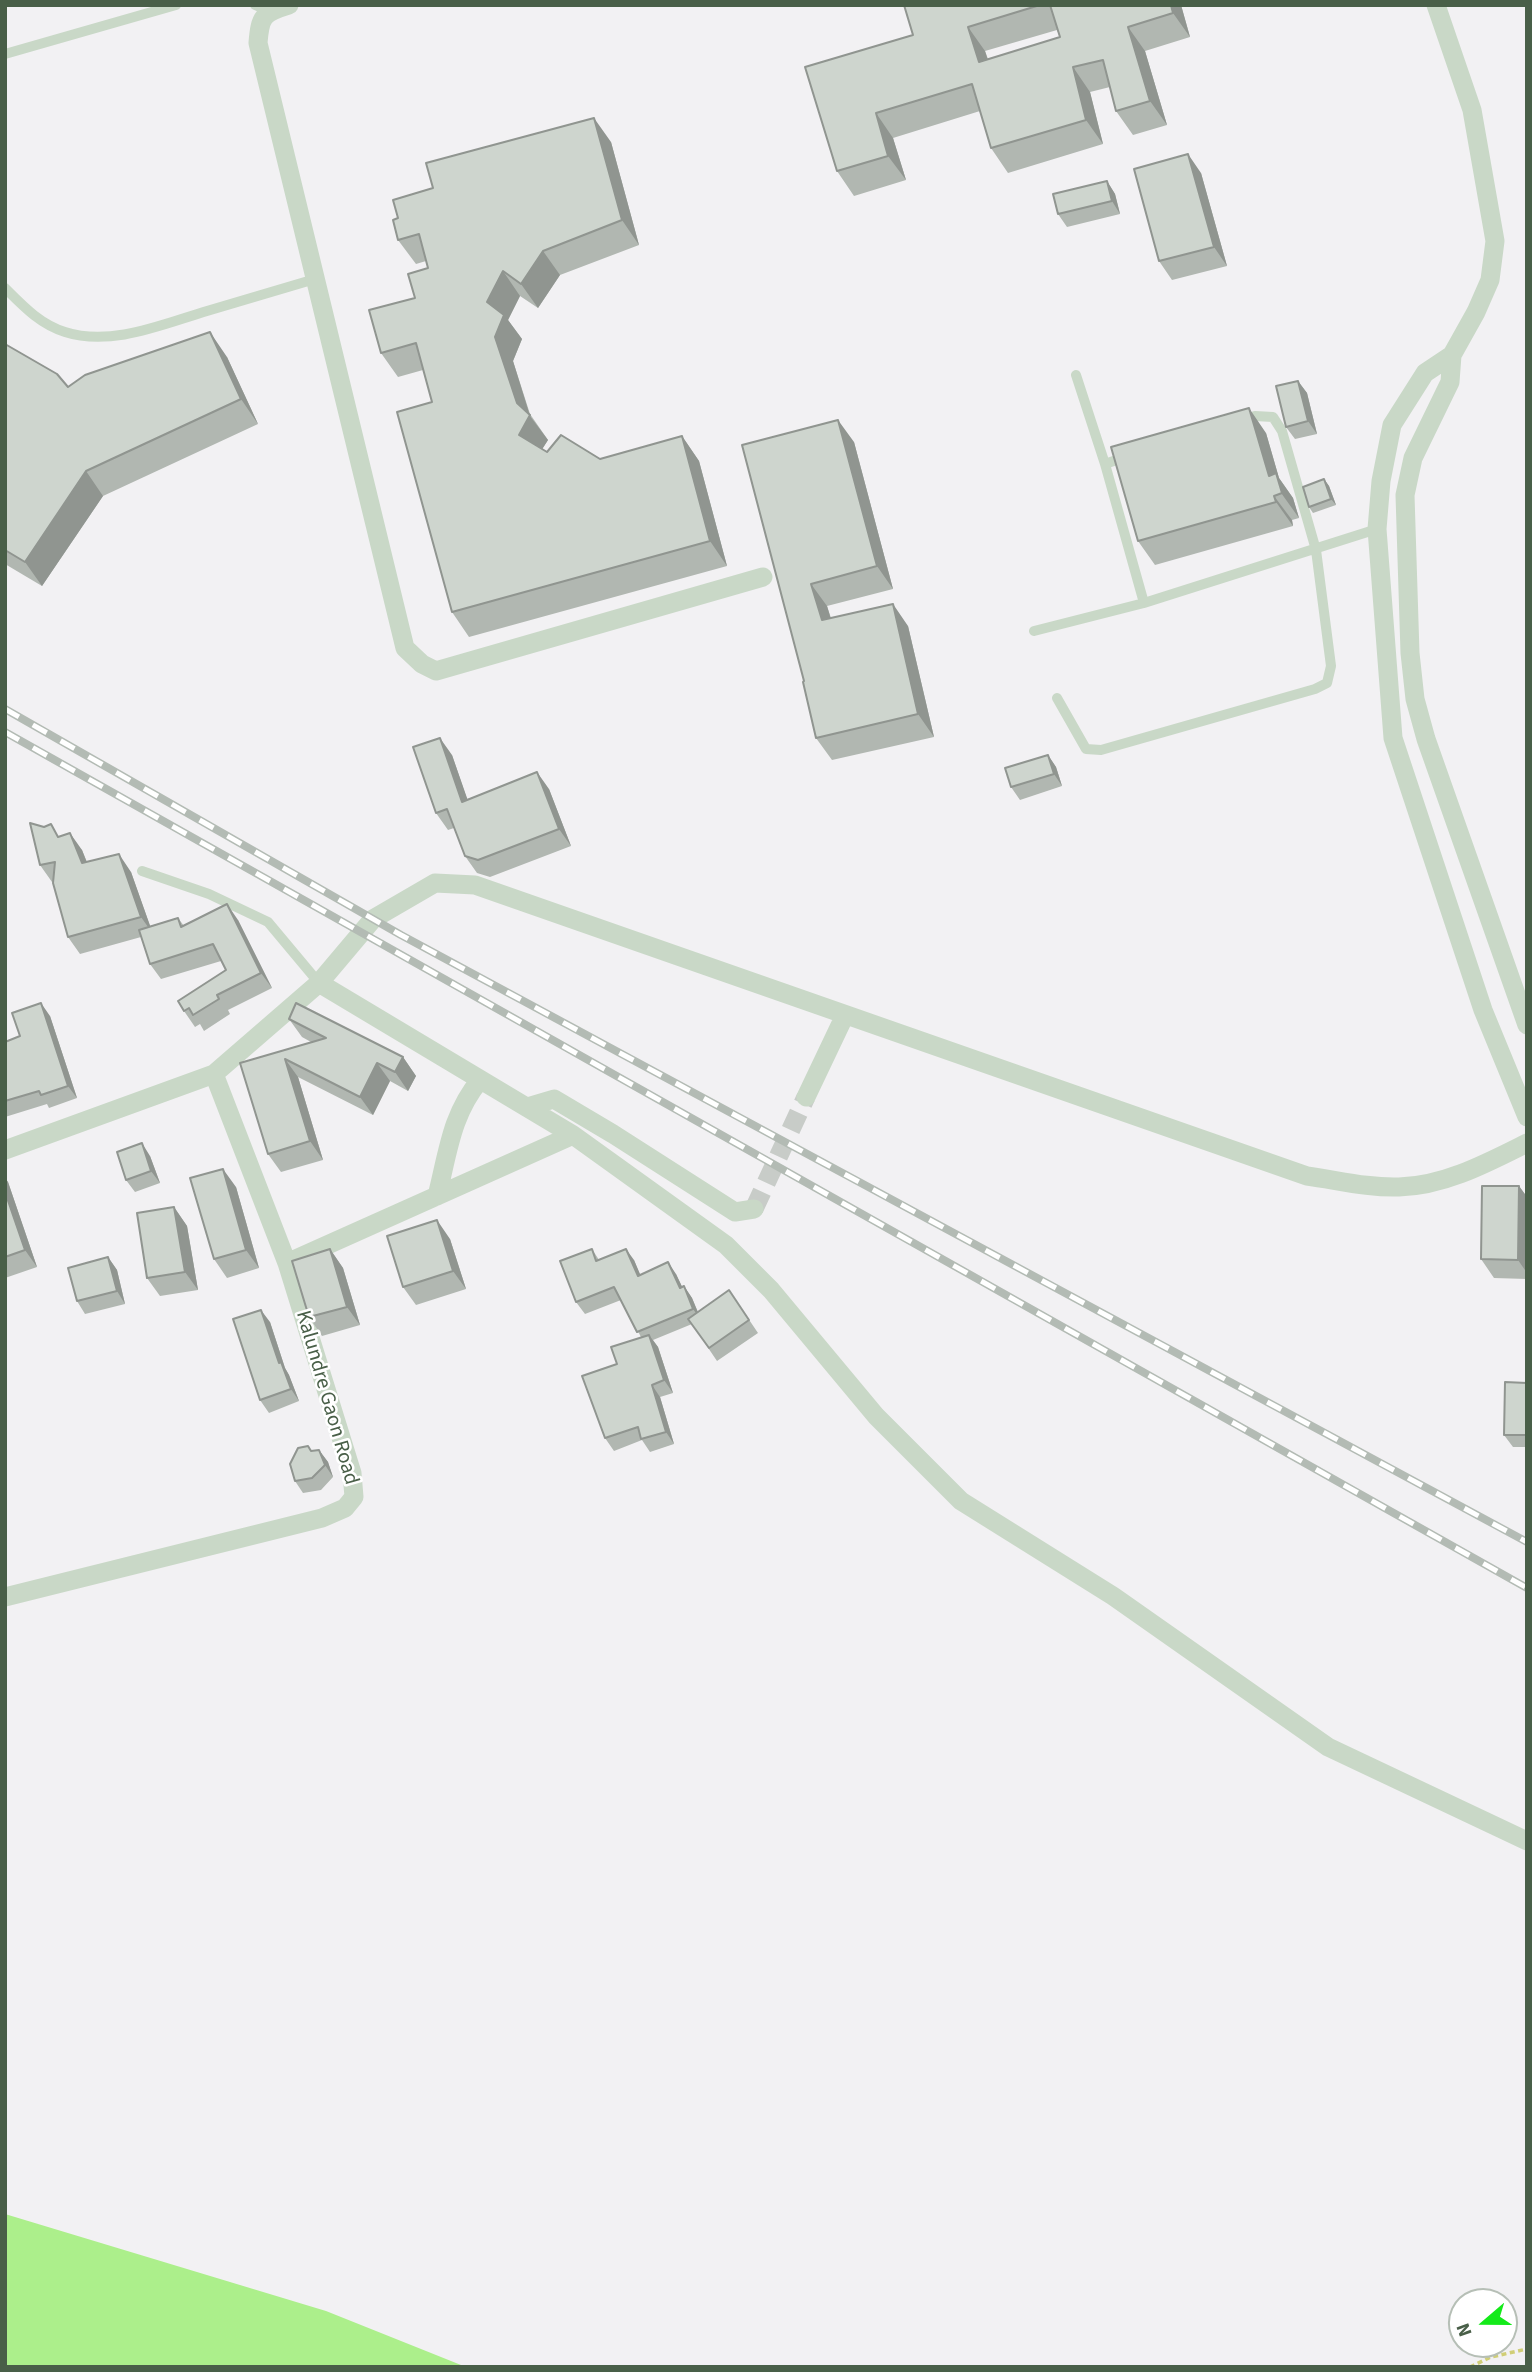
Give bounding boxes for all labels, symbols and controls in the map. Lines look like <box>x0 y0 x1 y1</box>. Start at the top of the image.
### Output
street label: Kalundre Gaon Road <box>289 1308 363 1488</box>
north arrow <box>1448 2288 1518 2358</box>
text: N <box>1450 2319 1480 2340</box>

